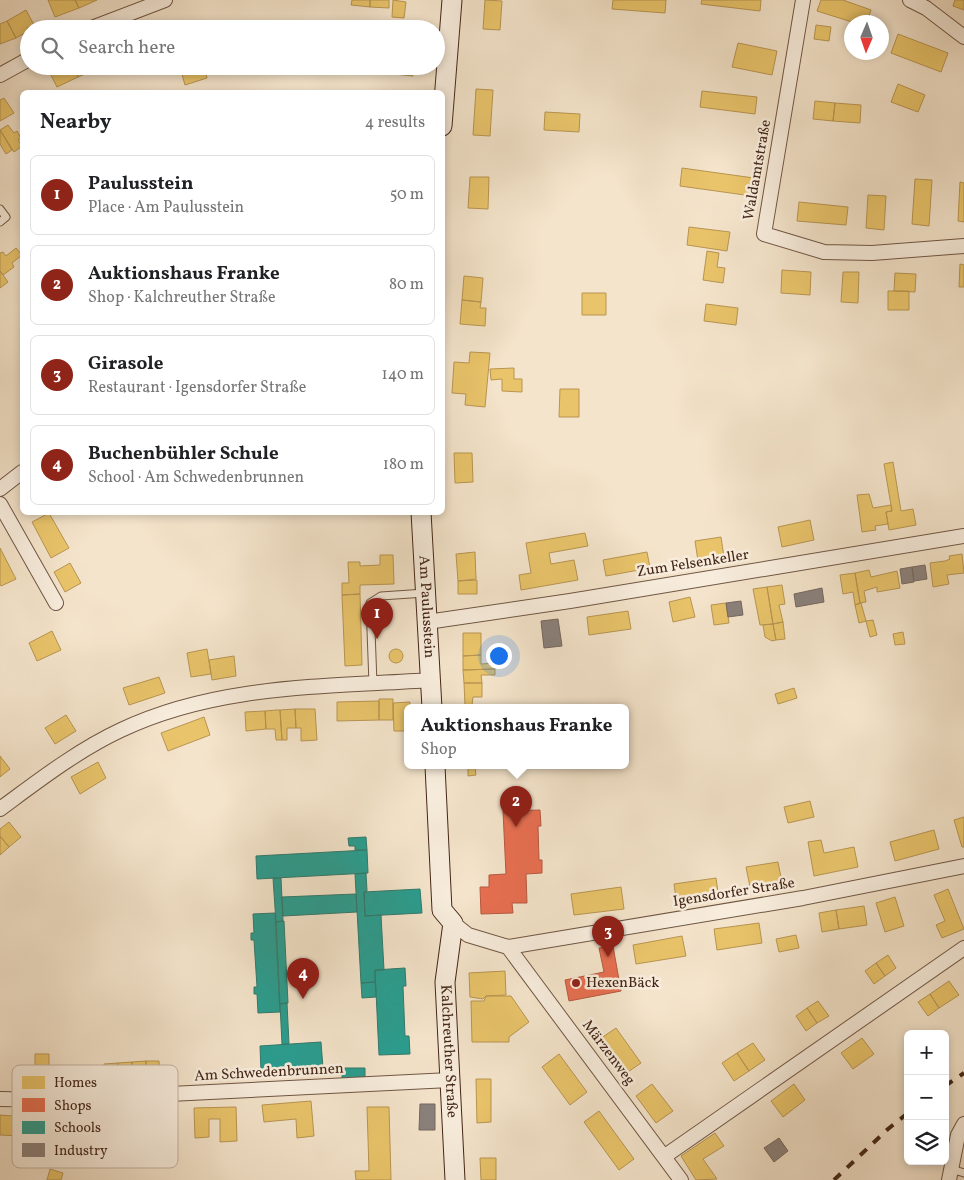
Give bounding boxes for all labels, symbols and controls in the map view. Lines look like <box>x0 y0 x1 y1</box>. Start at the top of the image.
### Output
north arrow <box>844 15 889 60</box>
search box <box>20 20 445 75</box>
icon: search <box>38 34 66 62</box>
text: Search here <box>78 35 175 61</box>
text: Nearby <box>40 108 111 137</box>
text: 4 results <box>365 112 425 134</box>
street label: Waldamtstraße <box>739 118 777 222</box>
text: Paulusstein <box>88 171 193 197</box>
text: 1 <box>54 184 60 206</box>
text: 50 m <box>390 184 424 206</box>
text: Place · Am Paulusstein <box>88 197 244 219</box>
text: Auktionshaus Franke <box>88 261 280 287</box>
text: 2 <box>53 274 61 296</box>
text: 80 m <box>389 274 424 296</box>
text: Shop · Kalchreuther Straße <box>88 287 276 309</box>
text: Girasole <box>88 351 163 377</box>
text: 3 <box>53 364 61 386</box>
text: 140 m <box>382 364 424 386</box>
text: Restaurant · Igensdorfer Straße <box>88 377 306 399</box>
text: Buchenbühler Schule <box>88 441 279 467</box>
text: 4 <box>52 454 62 476</box>
text: 180 m <box>383 454 424 476</box>
text: School · Am Schwedenbrunnen <box>88 467 304 489</box>
street label: Zum Felsenkeller <box>635 545 751 583</box>
street label: Am Paulusstein <box>413 555 440 659</box>
pin: 1 <box>361 598 393 639</box>
your location <box>486 643 512 669</box>
popup <box>404 704 629 769</box>
text: Auktionshaus Franke <box>421 713 612 739</box>
text: Shop <box>421 739 457 761</box>
pin: 2 <box>500 786 532 827</box>
street label: Igensdorfer Straße <box>672 873 796 913</box>
pin: 3 <box>592 916 624 957</box>
pin: 4 <box>287 958 319 999</box>
place label: HexenBäck <box>586 973 659 994</box>
marker: HexenBäck <box>570 977 582 989</box>
street label: Kalchreuther Straße <box>435 984 462 1118</box>
street label: Märzenweg <box>576 1016 640 1090</box>
map controls <box>904 1030 949 1165</box>
button: + <box>904 1030 949 1075</box>
street label: Am Schwedenbrunnen <box>194 1059 344 1087</box>
legend <box>12 1065 178 1168</box>
text: Homes <box>54 1074 97 1093</box>
button: − <box>904 1075 949 1120</box>
text: Shops <box>54 1097 92 1116</box>
text: Schools <box>54 1119 101 1138</box>
button: layers <box>904 1120 949 1165</box>
text: Industry <box>54 1142 108 1161</box>

